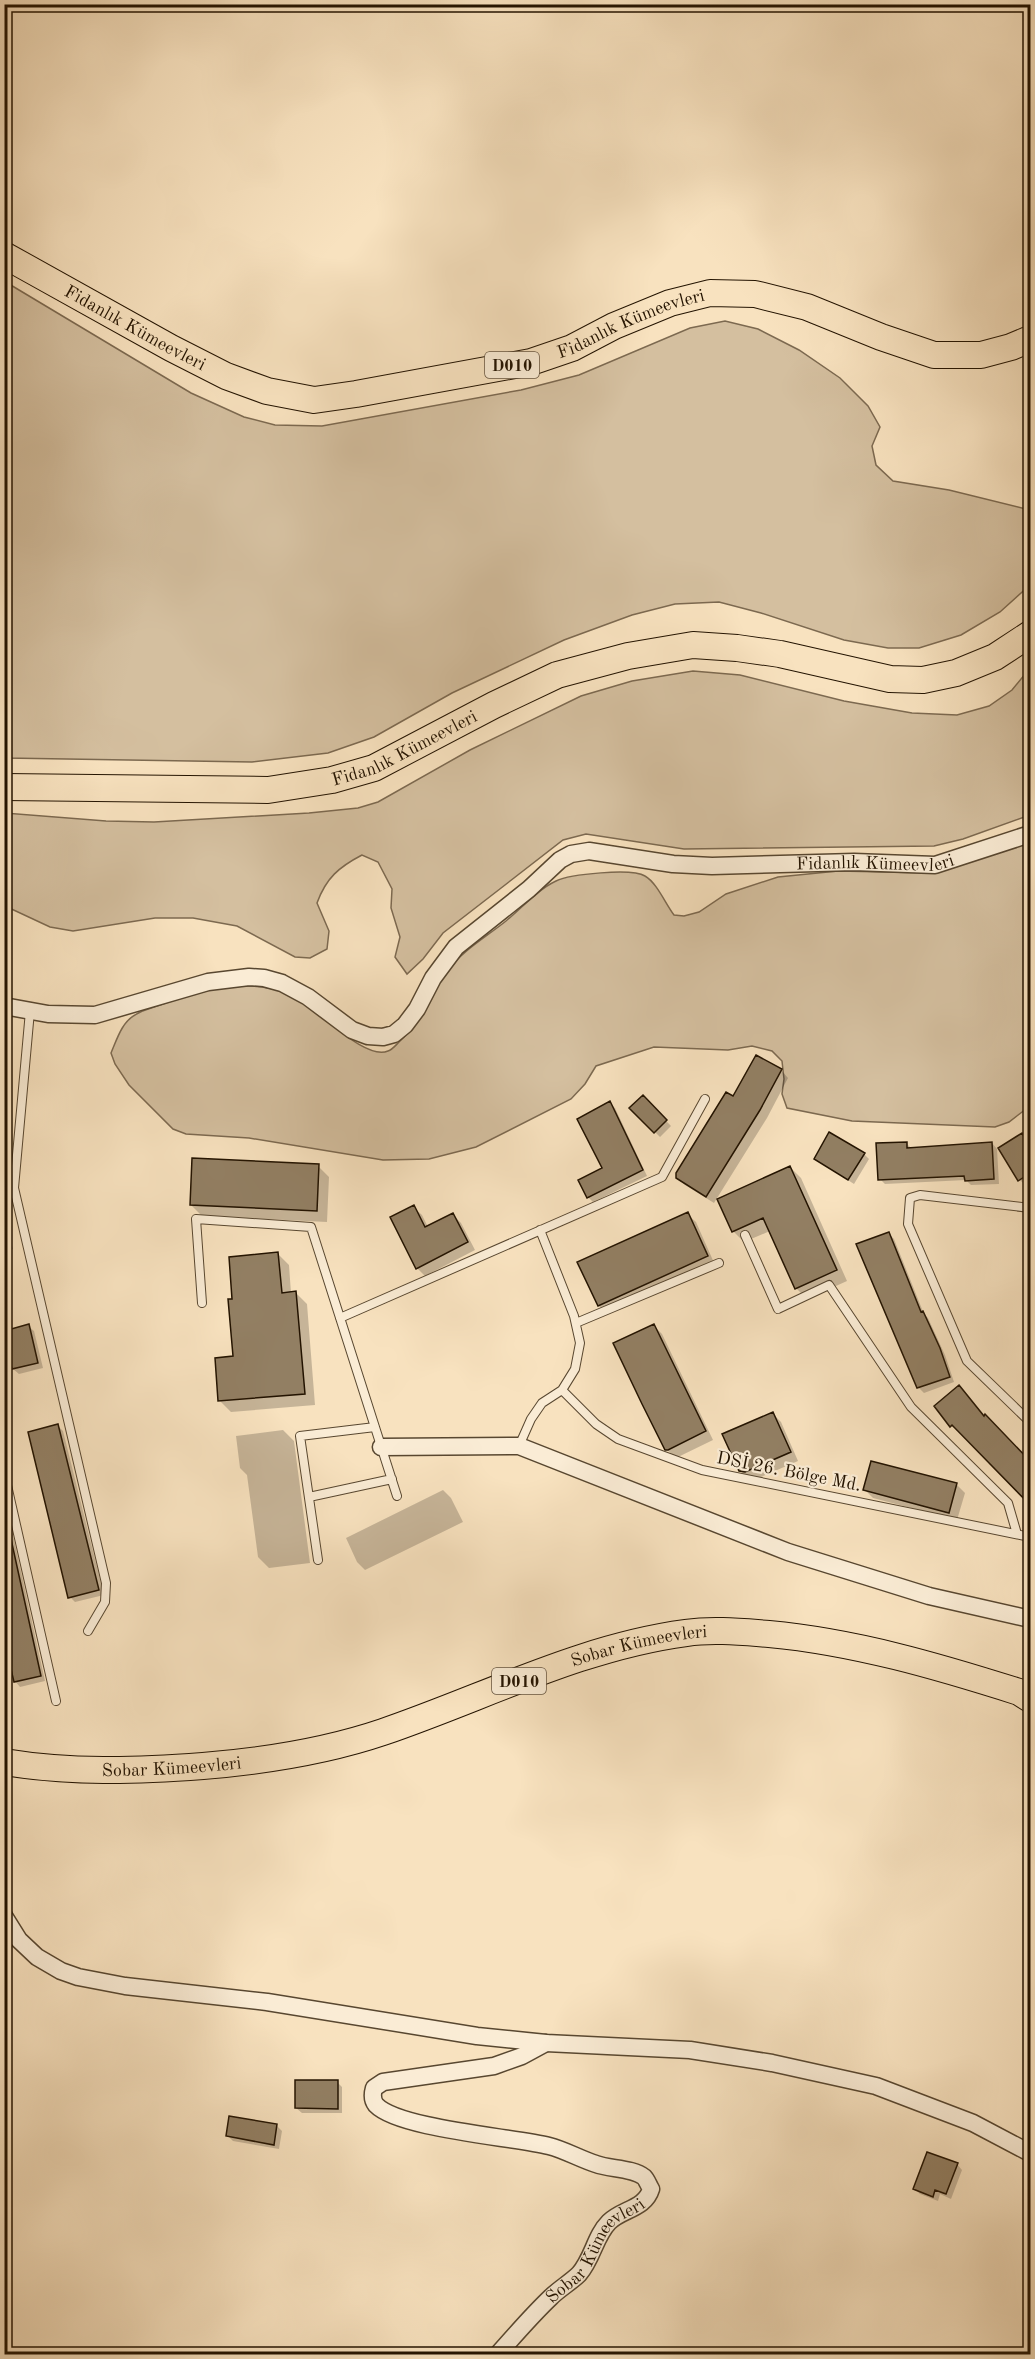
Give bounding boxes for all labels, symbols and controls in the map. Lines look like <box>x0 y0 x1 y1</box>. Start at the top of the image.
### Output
street label: Fidanlık Kümeevleri <box>61 282 209 374</box>
street label: Fidanlık Kümeevleri <box>555 287 707 362</box>
road number: D010 <box>485 352 539 378</box>
street label: Fidanlık Kümeevleri <box>330 708 480 790</box>
street label: Fidanlık Kümeevleri <box>796 851 957 875</box>
street label: DSİ 26. Bölge Md. <box>715 1446 863 1495</box>
street label: Sobar Kümeevleri <box>569 1623 708 1671</box>
road number: D010 <box>492 1668 546 1694</box>
street label: Sobar Kümeevleri <box>102 1754 242 1780</box>
street label: Sobar Kümeevleri <box>543 2195 649 2307</box>

